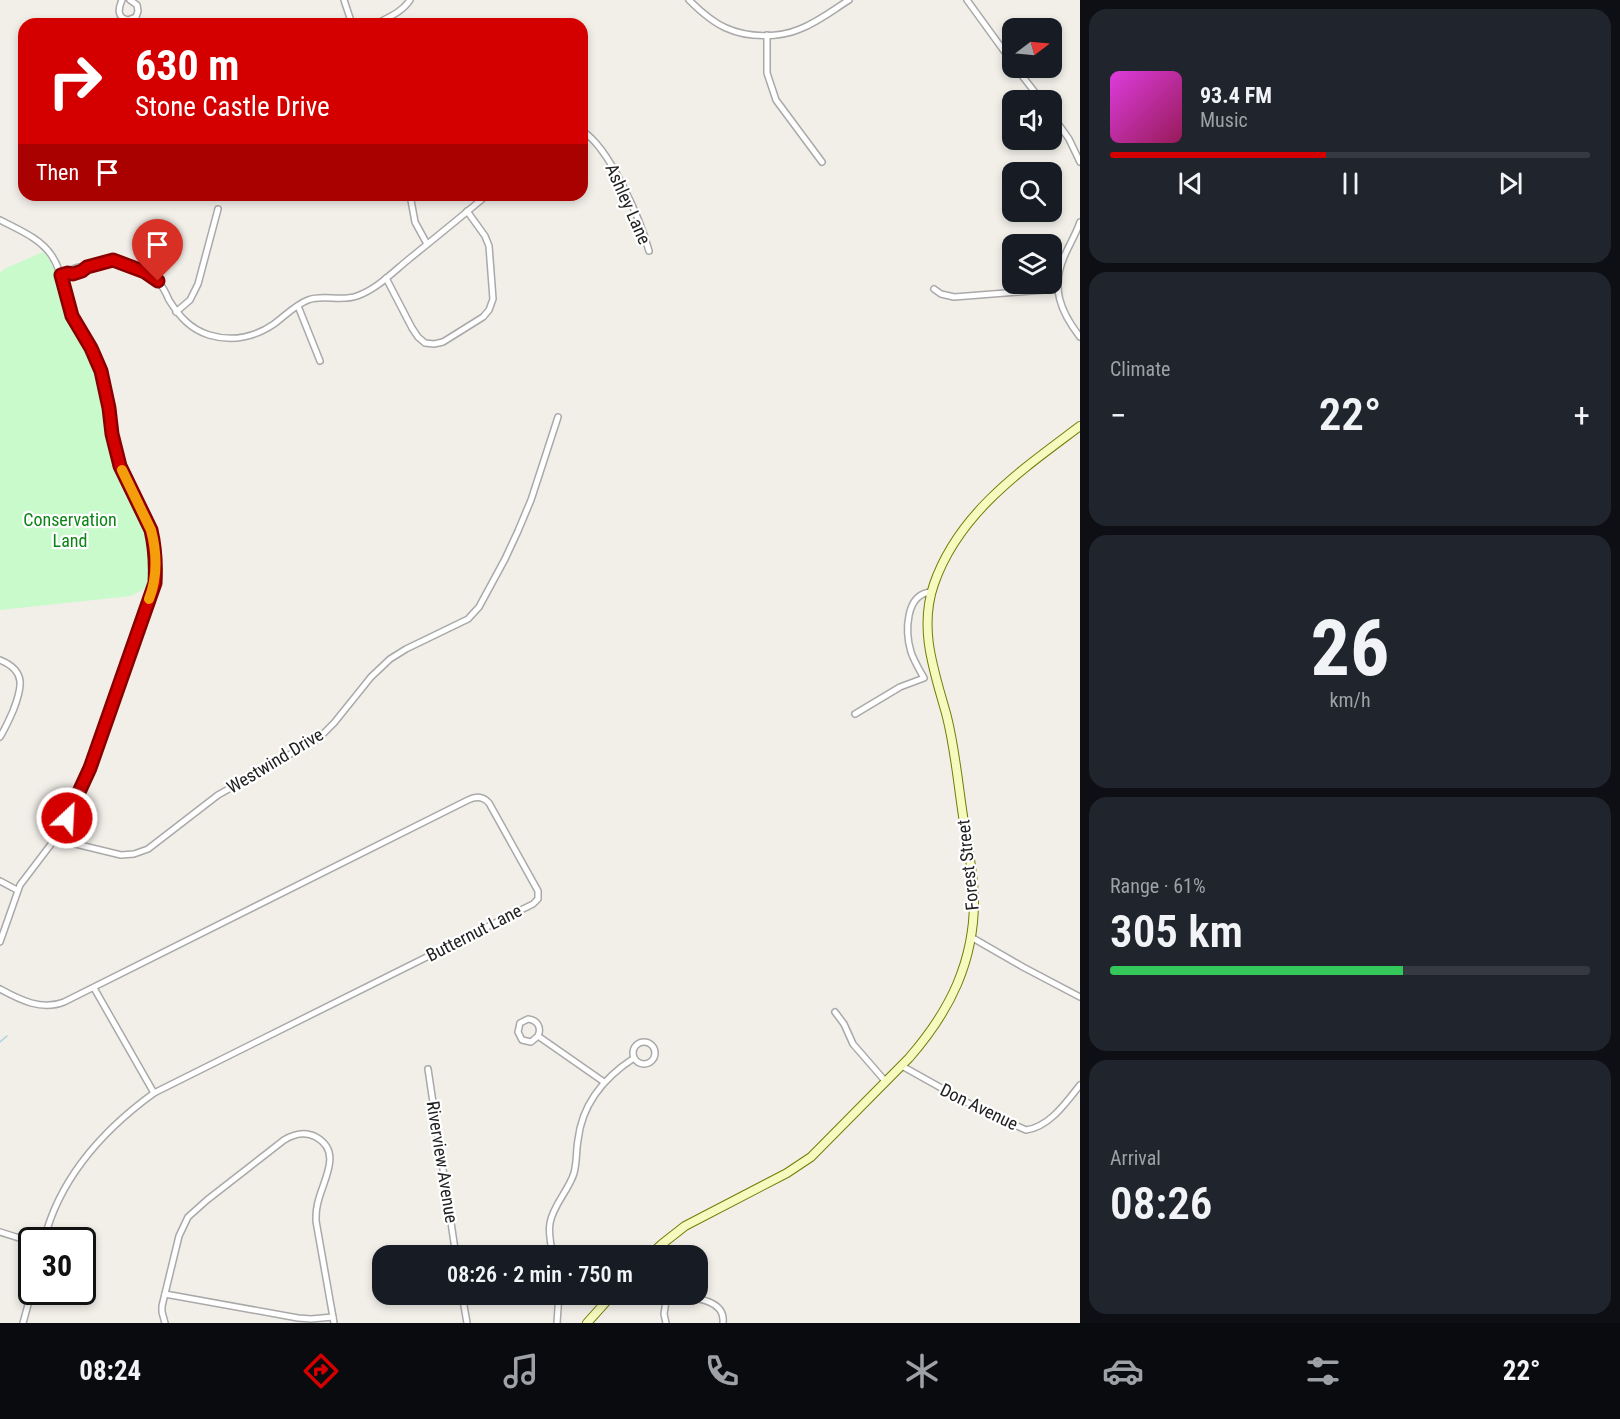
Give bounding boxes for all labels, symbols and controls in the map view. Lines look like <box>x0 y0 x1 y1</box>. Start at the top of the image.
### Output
north arrow <box>1002 18 1062 78</box>
map controls <box>1002 18 1062 294</box>
text: 630 m <box>135 41 240 90</box>
icon: right <box>36 42 114 120</box>
text: 93.4 FM <box>1200 83 1272 108</box>
button: sound <box>1002 90 1062 150</box>
text: Stone Castle Drive <box>135 91 330 123</box>
text: Music <box>1200 108 1248 132</box>
icon: arrive <box>91 156 124 189</box>
text: Then <box>36 160 79 185</box>
street label: Ashley Lane <box>601 160 655 247</box>
button: search <box>1002 162 1062 222</box>
icon: previous <box>1174 167 1207 200</box>
icon: pause <box>1334 167 1367 200</box>
icon: next <box>1494 167 1527 200</box>
pin <box>132 219 183 281</box>
icon: arrive <box>141 228 174 261</box>
button: layers <box>1002 234 1062 294</box>
text: Climate <box>1110 357 1170 381</box>
text: 22° <box>1319 388 1381 441</box>
text: − <box>1110 396 1127 435</box>
text: + <box>1574 396 1590 435</box>
park label: Conservation Land <box>23 509 117 551</box>
text: 26 <box>1311 603 1389 694</box>
text: km/h <box>1329 688 1371 712</box>
street label: Westwind Drive <box>223 724 327 798</box>
position arrow <box>35 786 99 850</box>
street label: Forest Street <box>952 819 983 911</box>
text: Range · 61% <box>1110 874 1206 898</box>
street label: Butternut Lane <box>423 900 525 966</box>
text: 305 km <box>1110 905 1243 958</box>
street label: Don Avenue <box>937 1079 1022 1134</box>
street label: Riverview Avenue <box>422 1099 463 1224</box>
text: Arrival <box>1110 1146 1161 1170</box>
text: 08:26 <box>1110 1177 1212 1230</box>
speed limit sign: 30 <box>18 1227 96 1305</box>
text: 08:26 · 2 min · 750 m <box>447 1262 633 1287</box>
icon: directions <box>300 1350 342 1392</box>
icon: music <box>500 1350 542 1392</box>
icon: phone <box>701 1350 743 1392</box>
icon: climate <box>901 1350 943 1392</box>
icon: car <box>1102 1350 1144 1392</box>
icon: filters <box>1302 1350 1344 1392</box>
text: 08:24 <box>79 1355 141 1387</box>
text: 22° <box>1503 1355 1541 1387</box>

